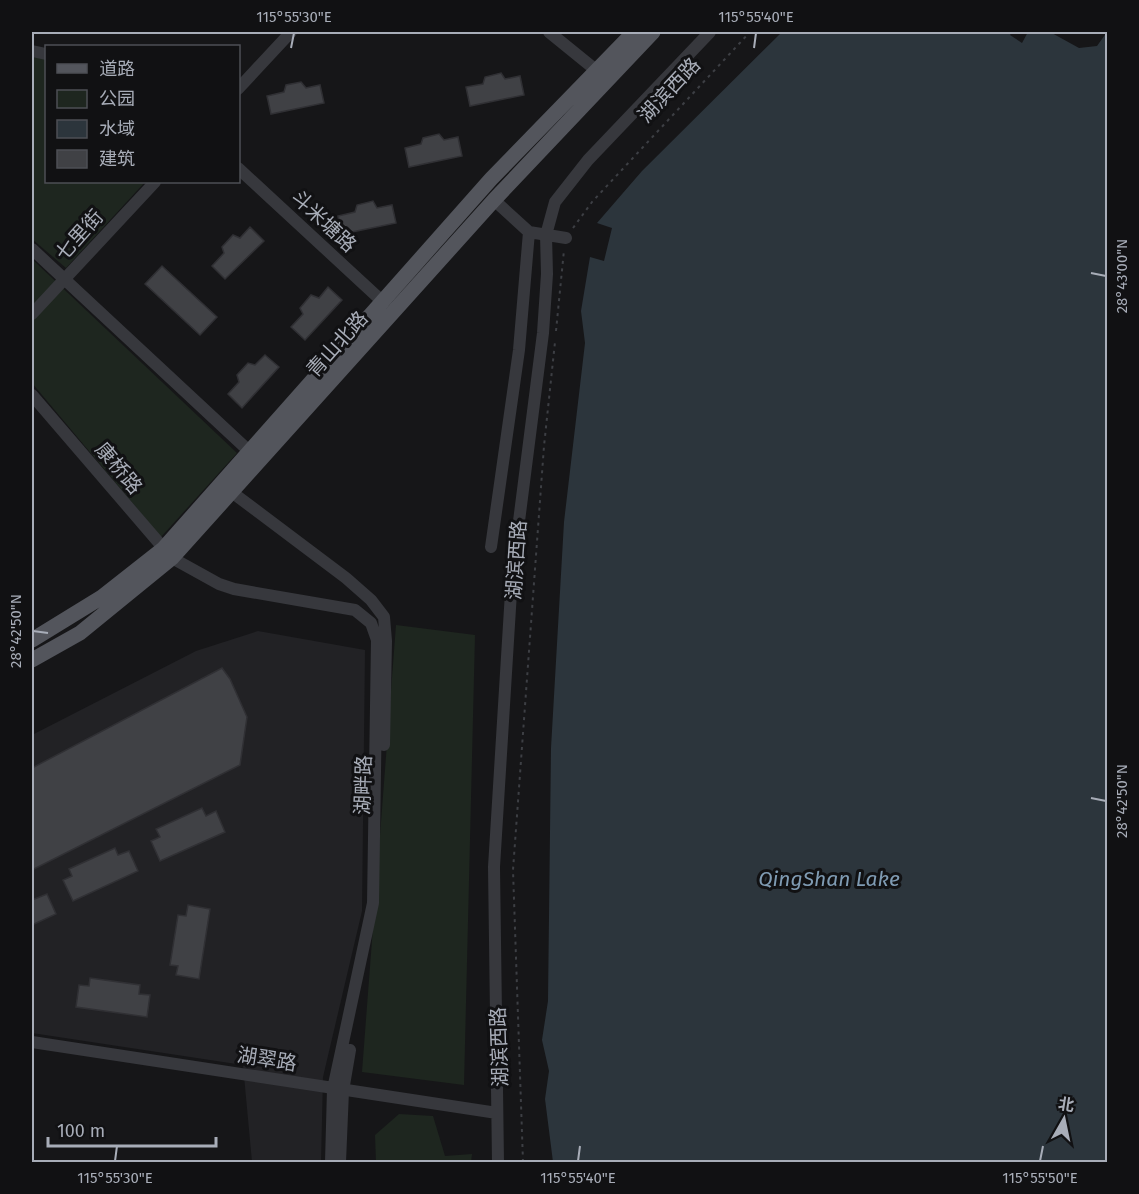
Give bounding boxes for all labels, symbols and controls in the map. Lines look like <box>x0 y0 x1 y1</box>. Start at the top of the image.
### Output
text: 115°55'30"E <box>256 8 332 26</box>
text: 115°55'40"E <box>718 8 794 26</box>
legend <box>45 45 240 183</box>
street label: 湖滨西路 <box>633 53 705 127</box>
text: 道路 <box>99 58 135 80</box>
text: 公园 <box>99 88 135 110</box>
text: 水域 <box>99 118 135 140</box>
text: 建筑 <box>99 148 135 170</box>
street label: 斗米塘路 <box>287 185 361 257</box>
street label: 七里街 <box>50 205 108 265</box>
text: 28°43'00"N <box>1113 239 1131 313</box>
street label: 青山北路 <box>301 306 373 382</box>
street label: 康桥路 <box>91 437 147 499</box>
street label: 湖滨西路 <box>501 519 531 601</box>
text: 28°42'50"N <box>7 594 25 668</box>
street label: 湖畔路 <box>350 755 376 815</box>
text: 28°42'50"N <box>1113 764 1131 838</box>
water label: QingShan Lake <box>758 866 900 892</box>
street label: 湖滨西路 <box>486 1007 512 1087</box>
street label: 湖翠路 <box>235 1042 299 1076</box>
north arrow <box>1034 1089 1094 1149</box>
text: 北 <box>1057 1094 1076 1115</box>
scale bar <box>48 1110 216 1148</box>
text: 100 m <box>57 1120 105 1142</box>
text: 115°55'30"E <box>77 1169 153 1187</box>
text: 115°55'40"E <box>540 1169 616 1187</box>
text: 115°55'50"E <box>1002 1169 1078 1187</box>

